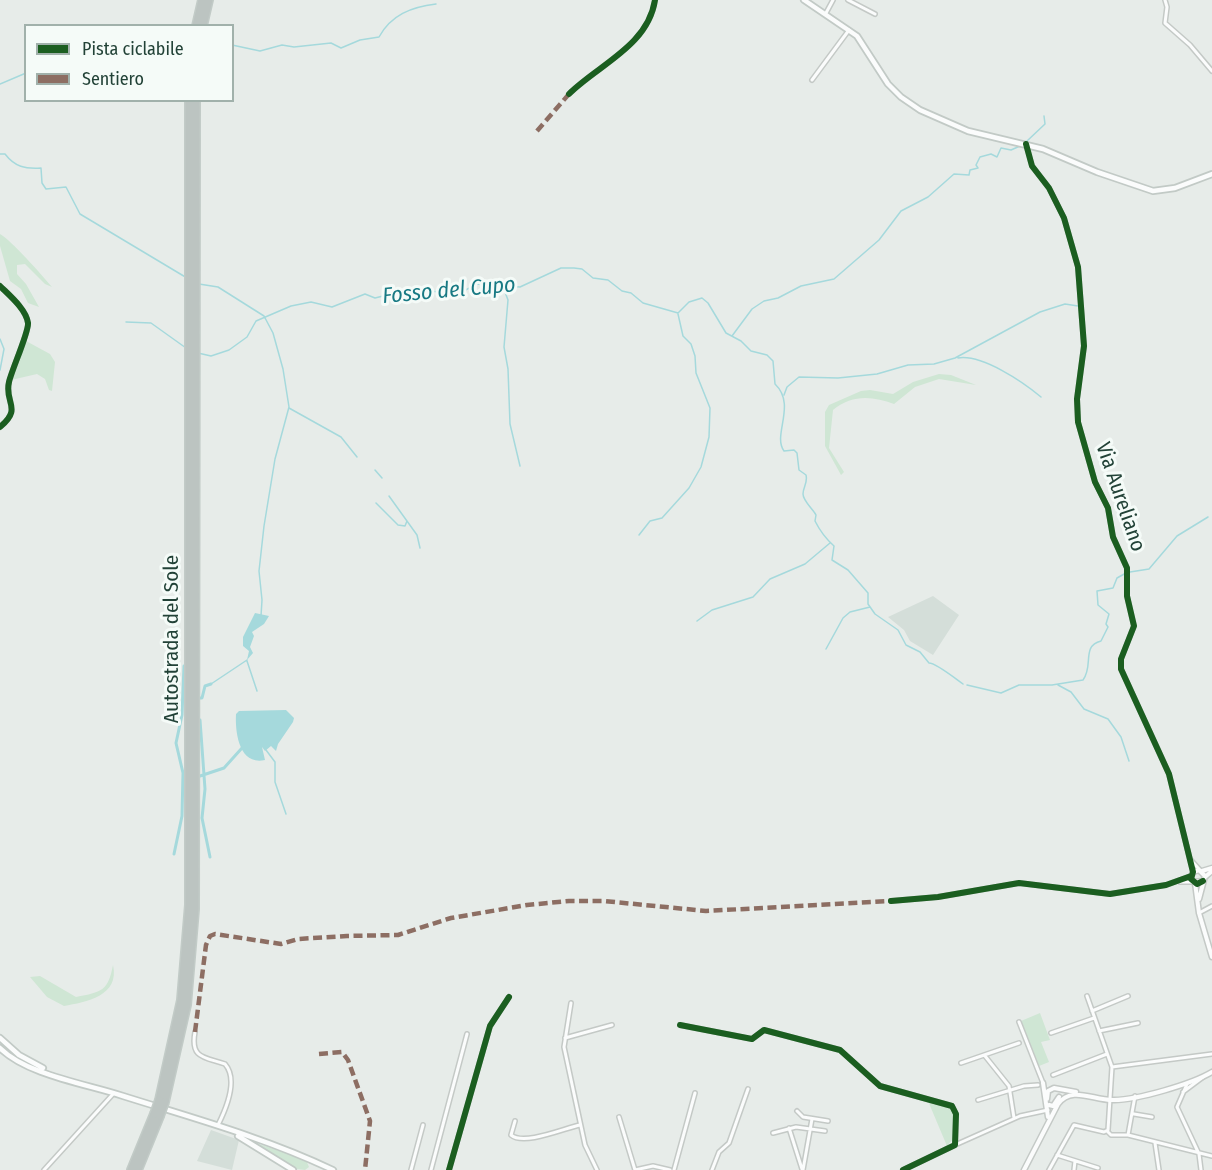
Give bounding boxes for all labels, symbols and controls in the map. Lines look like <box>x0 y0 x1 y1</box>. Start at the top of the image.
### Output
legend <box>24 24 234 102</box>
text: Pista ciclabile <box>82 38 184 60</box>
text: Sentiero <box>82 68 144 90</box>
water label: Fosso del Cupo <box>381 272 517 310</box>
street label: Via Aureliano <box>1090 439 1150 555</box>
street label: Autostrada del Sole <box>159 555 185 723</box>

